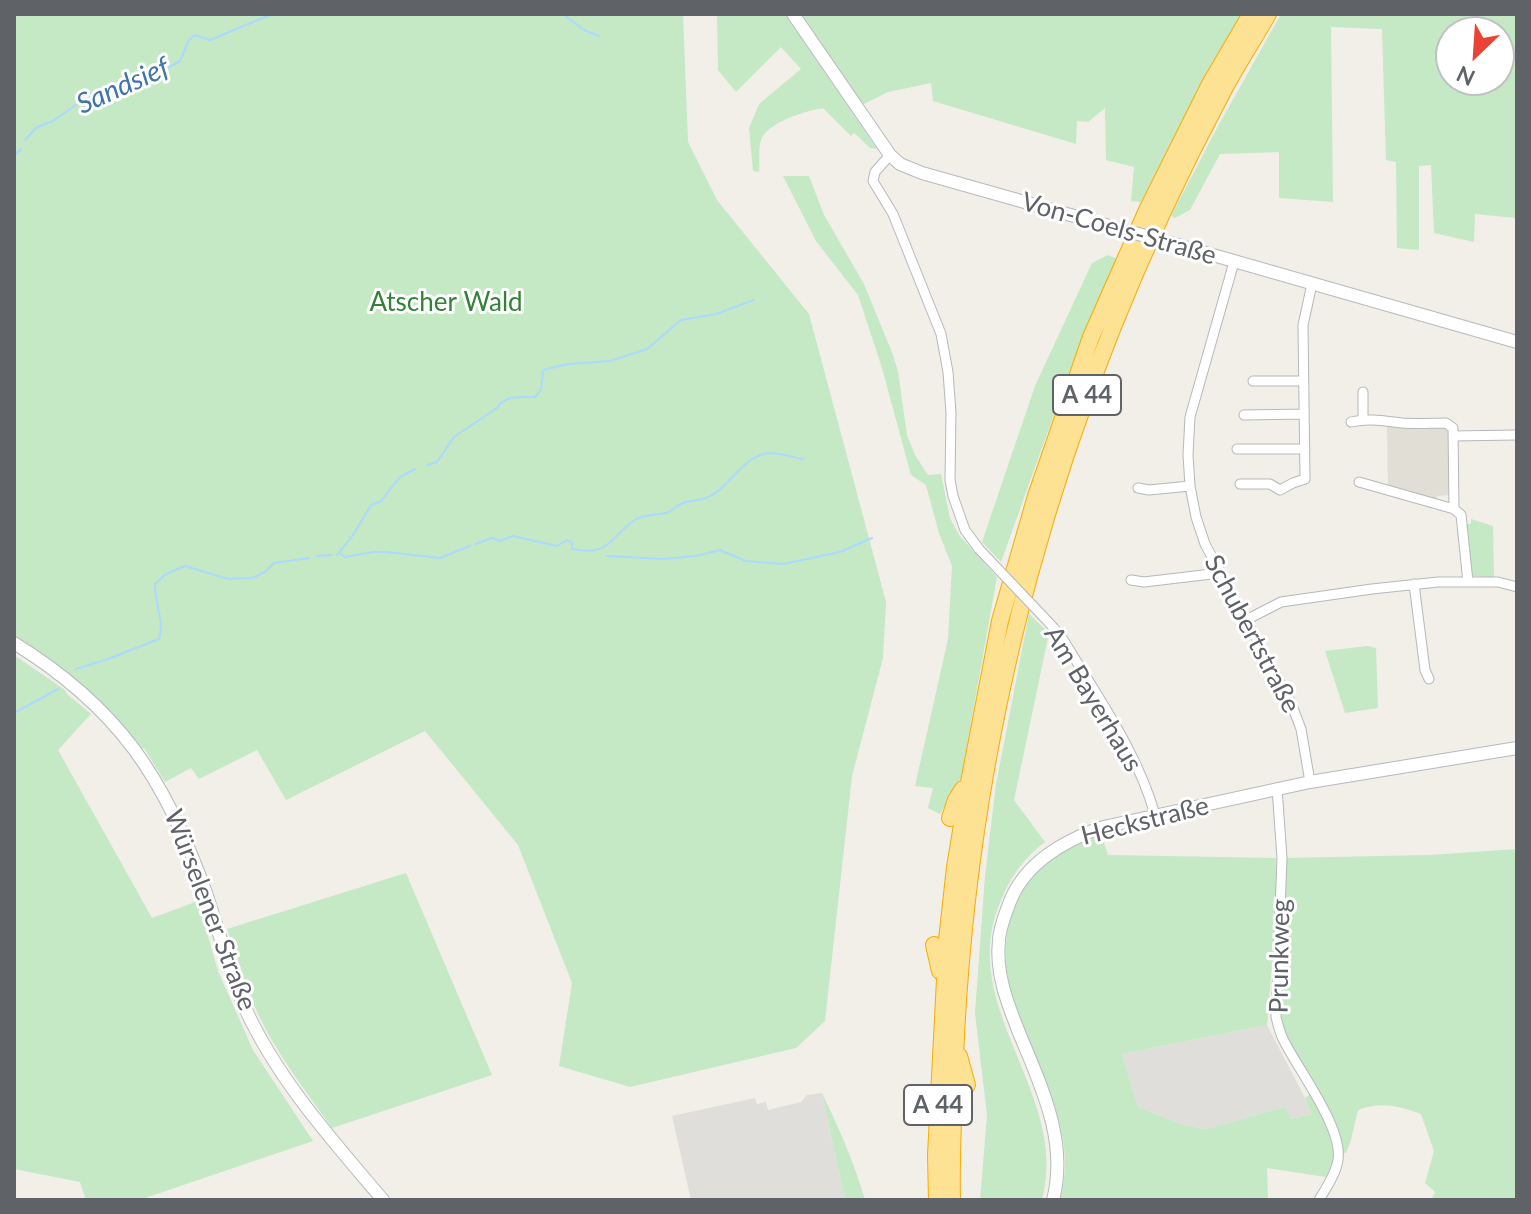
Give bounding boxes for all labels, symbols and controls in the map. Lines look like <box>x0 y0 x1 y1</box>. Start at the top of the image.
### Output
north arrow <box>1435 16 1515 96</box>
water label: Sandsief <box>71 51 175 121</box>
text: N <box>1452 61 1479 92</box>
street label: Von-Coels-Straße <box>1018 186 1220 272</box>
park label: Atscher Wald <box>369 287 523 319</box>
road number: A 44 <box>1053 375 1121 415</box>
street label: Schubertstraße <box>1197 550 1307 718</box>
street label: Am Bayerhaus <box>1037 621 1149 777</box>
street label: Heckstraße <box>1078 790 1212 852</box>
street label: Würselener Straße <box>157 805 263 1015</box>
street label: Prunkweg <box>1263 898 1297 1014</box>
road number: A 44 <box>904 1085 972 1125</box>

